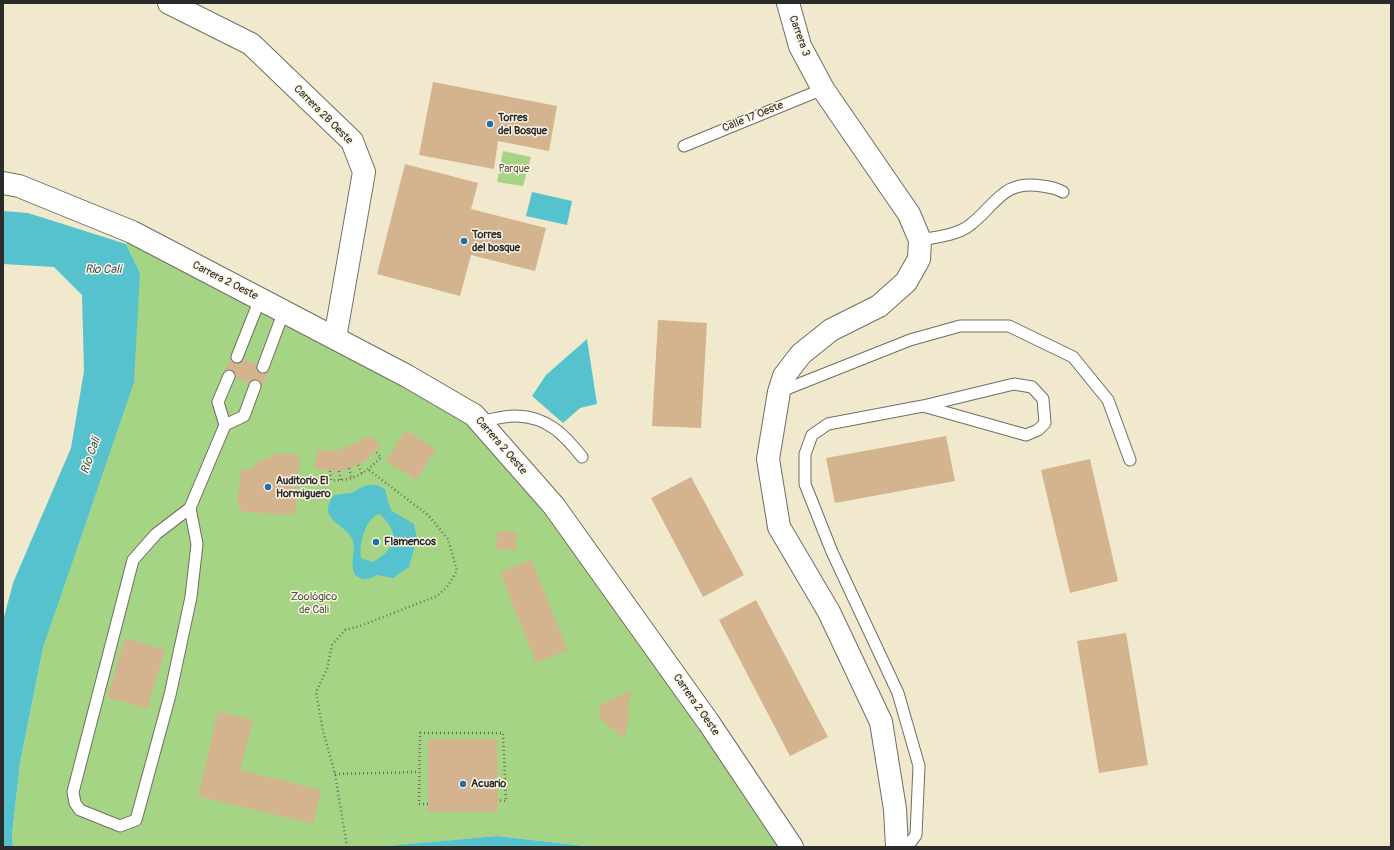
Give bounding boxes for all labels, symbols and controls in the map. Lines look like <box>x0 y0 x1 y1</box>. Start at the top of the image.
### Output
street label: Carrera 3 <box>786 14 812 58</box>
street label: Carrera 2B Oeste <box>291 83 355 147</box>
street label: Calle 17 Oeste <box>721 99 785 135</box>
place label: Torres del Bosque <box>498 111 547 137</box>
marker: Torres del Bosque <box>485 119 495 129</box>
park label: Parque <box>499 162 529 176</box>
place label: Torres del bosque <box>472 228 520 254</box>
marker: Torres del bosque <box>459 236 469 246</box>
street label: Carrera 2 Oeste <box>190 259 260 303</box>
water label: Rio Cali <box>85 263 121 277</box>
street label: Carrera 2 Oeste <box>472 414 530 478</box>
water label: Río Cali <box>78 436 104 476</box>
place label: Auditorio El Hormiguero <box>276 474 331 500</box>
marker: Auditorio El Hormiguero <box>263 482 273 492</box>
place label: Flamencos <box>384 535 436 549</box>
marker: Flamencos <box>371 537 381 547</box>
park label: Zoológico de Cali <box>291 590 337 616</box>
street label: Carrera 2 Oeste <box>670 672 722 738</box>
place label: Acuario <box>471 777 506 791</box>
marker: Acuario <box>458 779 468 789</box>

